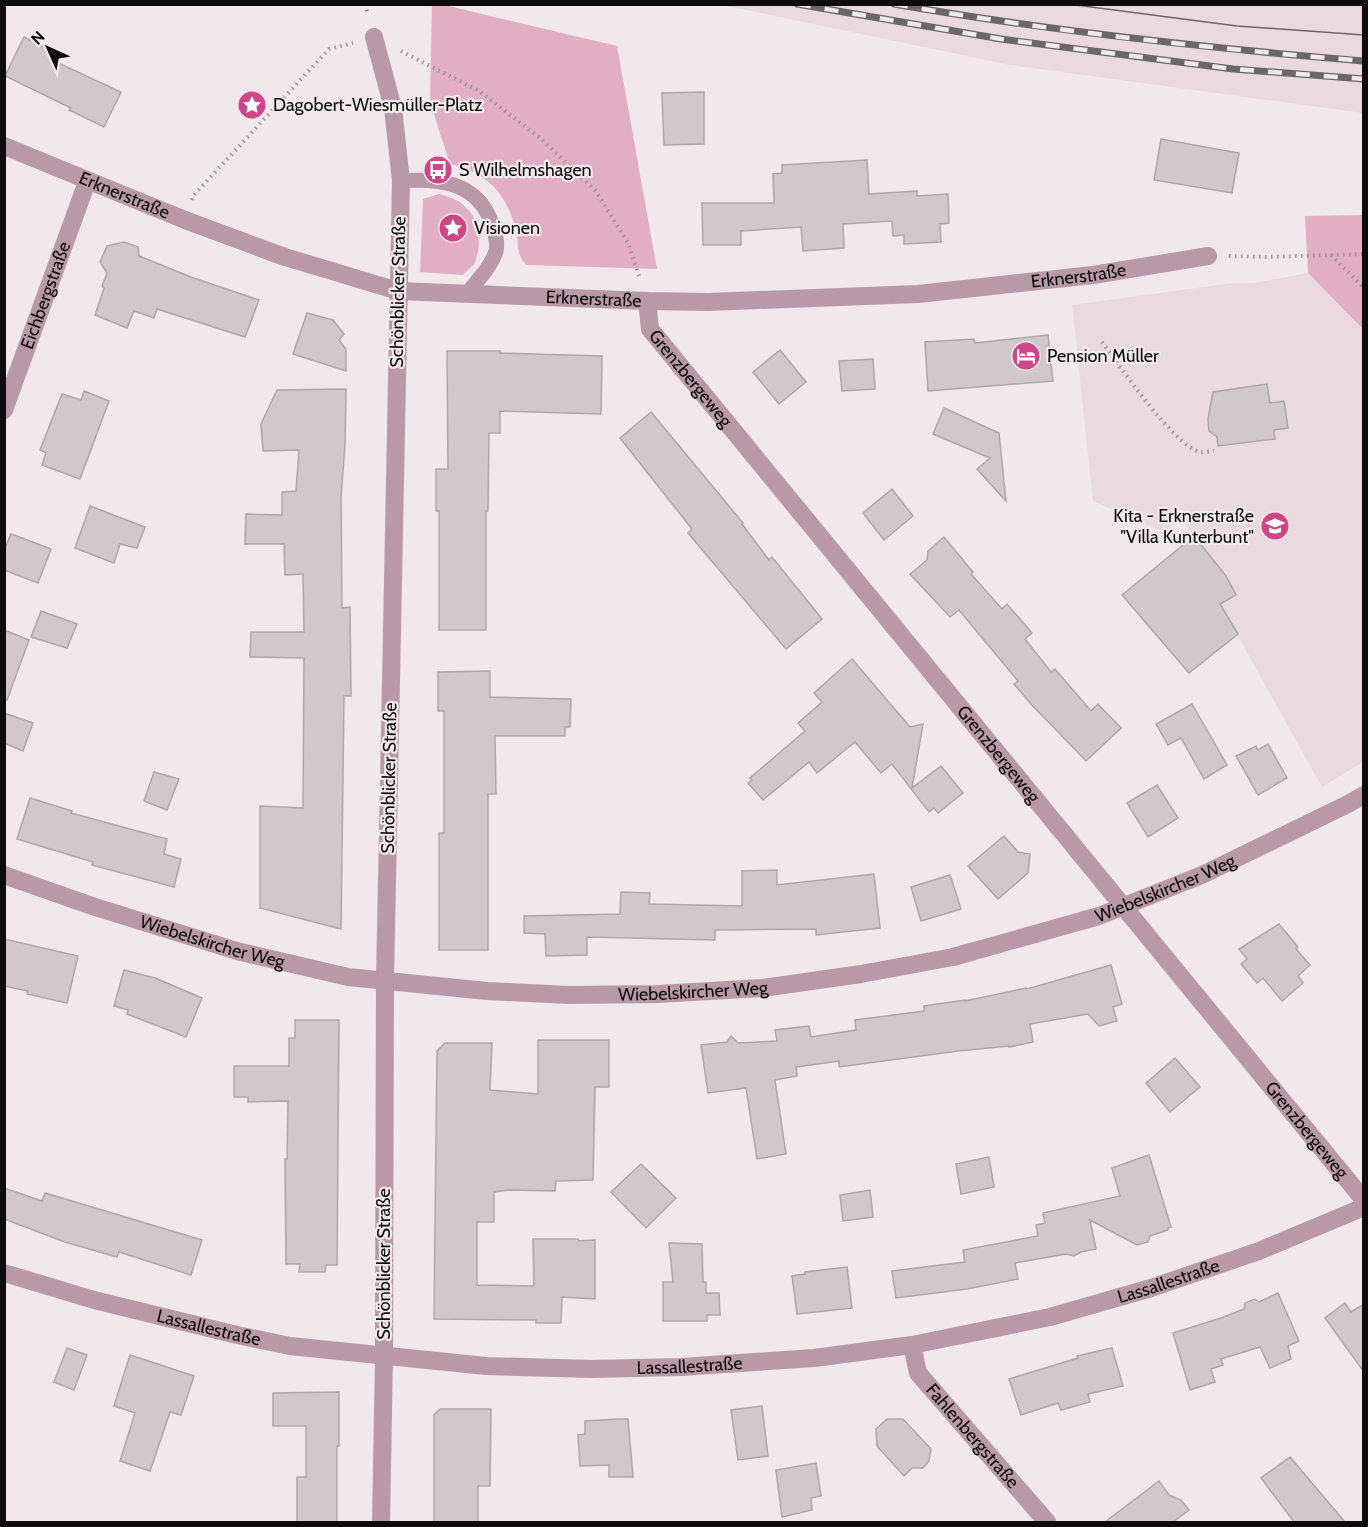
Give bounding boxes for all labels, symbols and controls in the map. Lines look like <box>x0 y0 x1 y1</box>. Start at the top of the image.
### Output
north arrow <box>18 18 78 78</box>
text: N <box>27 27 48 48</box>
place icon: Dagobert-Wiesmüller-Platz <box>236 89 268 121</box>
place label: Dagobert-Wiesmüller-Platz <box>273 94 483 116</box>
bus stop icon: S Wilhelmshagen <box>422 154 454 186</box>
place label: S Wilhelmshagen <box>459 159 592 181</box>
street label: Erknerstraße <box>76 167 173 224</box>
place icon: Visionen <box>437 212 469 244</box>
street label: Schönblicker Straße <box>386 216 410 368</box>
place label: Visionen <box>474 217 540 239</box>
street label: Eichbergstraße <box>16 238 75 352</box>
street label: Erknerstraße <box>1030 259 1128 293</box>
street label: Erknerstraße <box>545 286 642 312</box>
street label: Grenzbergeweg <box>644 325 737 432</box>
hotel icon: Pension Müller <box>1010 340 1042 372</box>
place label: Pension Müller <box>1047 345 1159 367</box>
place label: Kita - Erknerstraße "Villa Kunterbunt" <box>1113 505 1254 548</box>
school or university icon: Kita - Erknerstraße "Villa Kunterbunt" <box>1259 510 1291 542</box>
street label: Grenzbergeweg <box>952 701 1046 808</box>
street label: Schönblicker Straße <box>377 702 401 854</box>
street label: Wiebelskircher Weg <box>1092 849 1240 927</box>
street label: Wiebelskircher Weg <box>137 911 288 973</box>
street label: Wiebelskircher Weg <box>618 976 770 1005</box>
street label: Grenzbergeweg <box>1260 1077 1354 1184</box>
street label: Schönblicker Straße <box>373 1188 395 1340</box>
street label: Lassallestraße <box>1115 1254 1222 1308</box>
street label: Lassallestraße <box>154 1305 263 1351</box>
street label: Lassallestraße <box>636 1352 743 1379</box>
street label: Fahlenbergstraße <box>921 1379 1024 1493</box>

